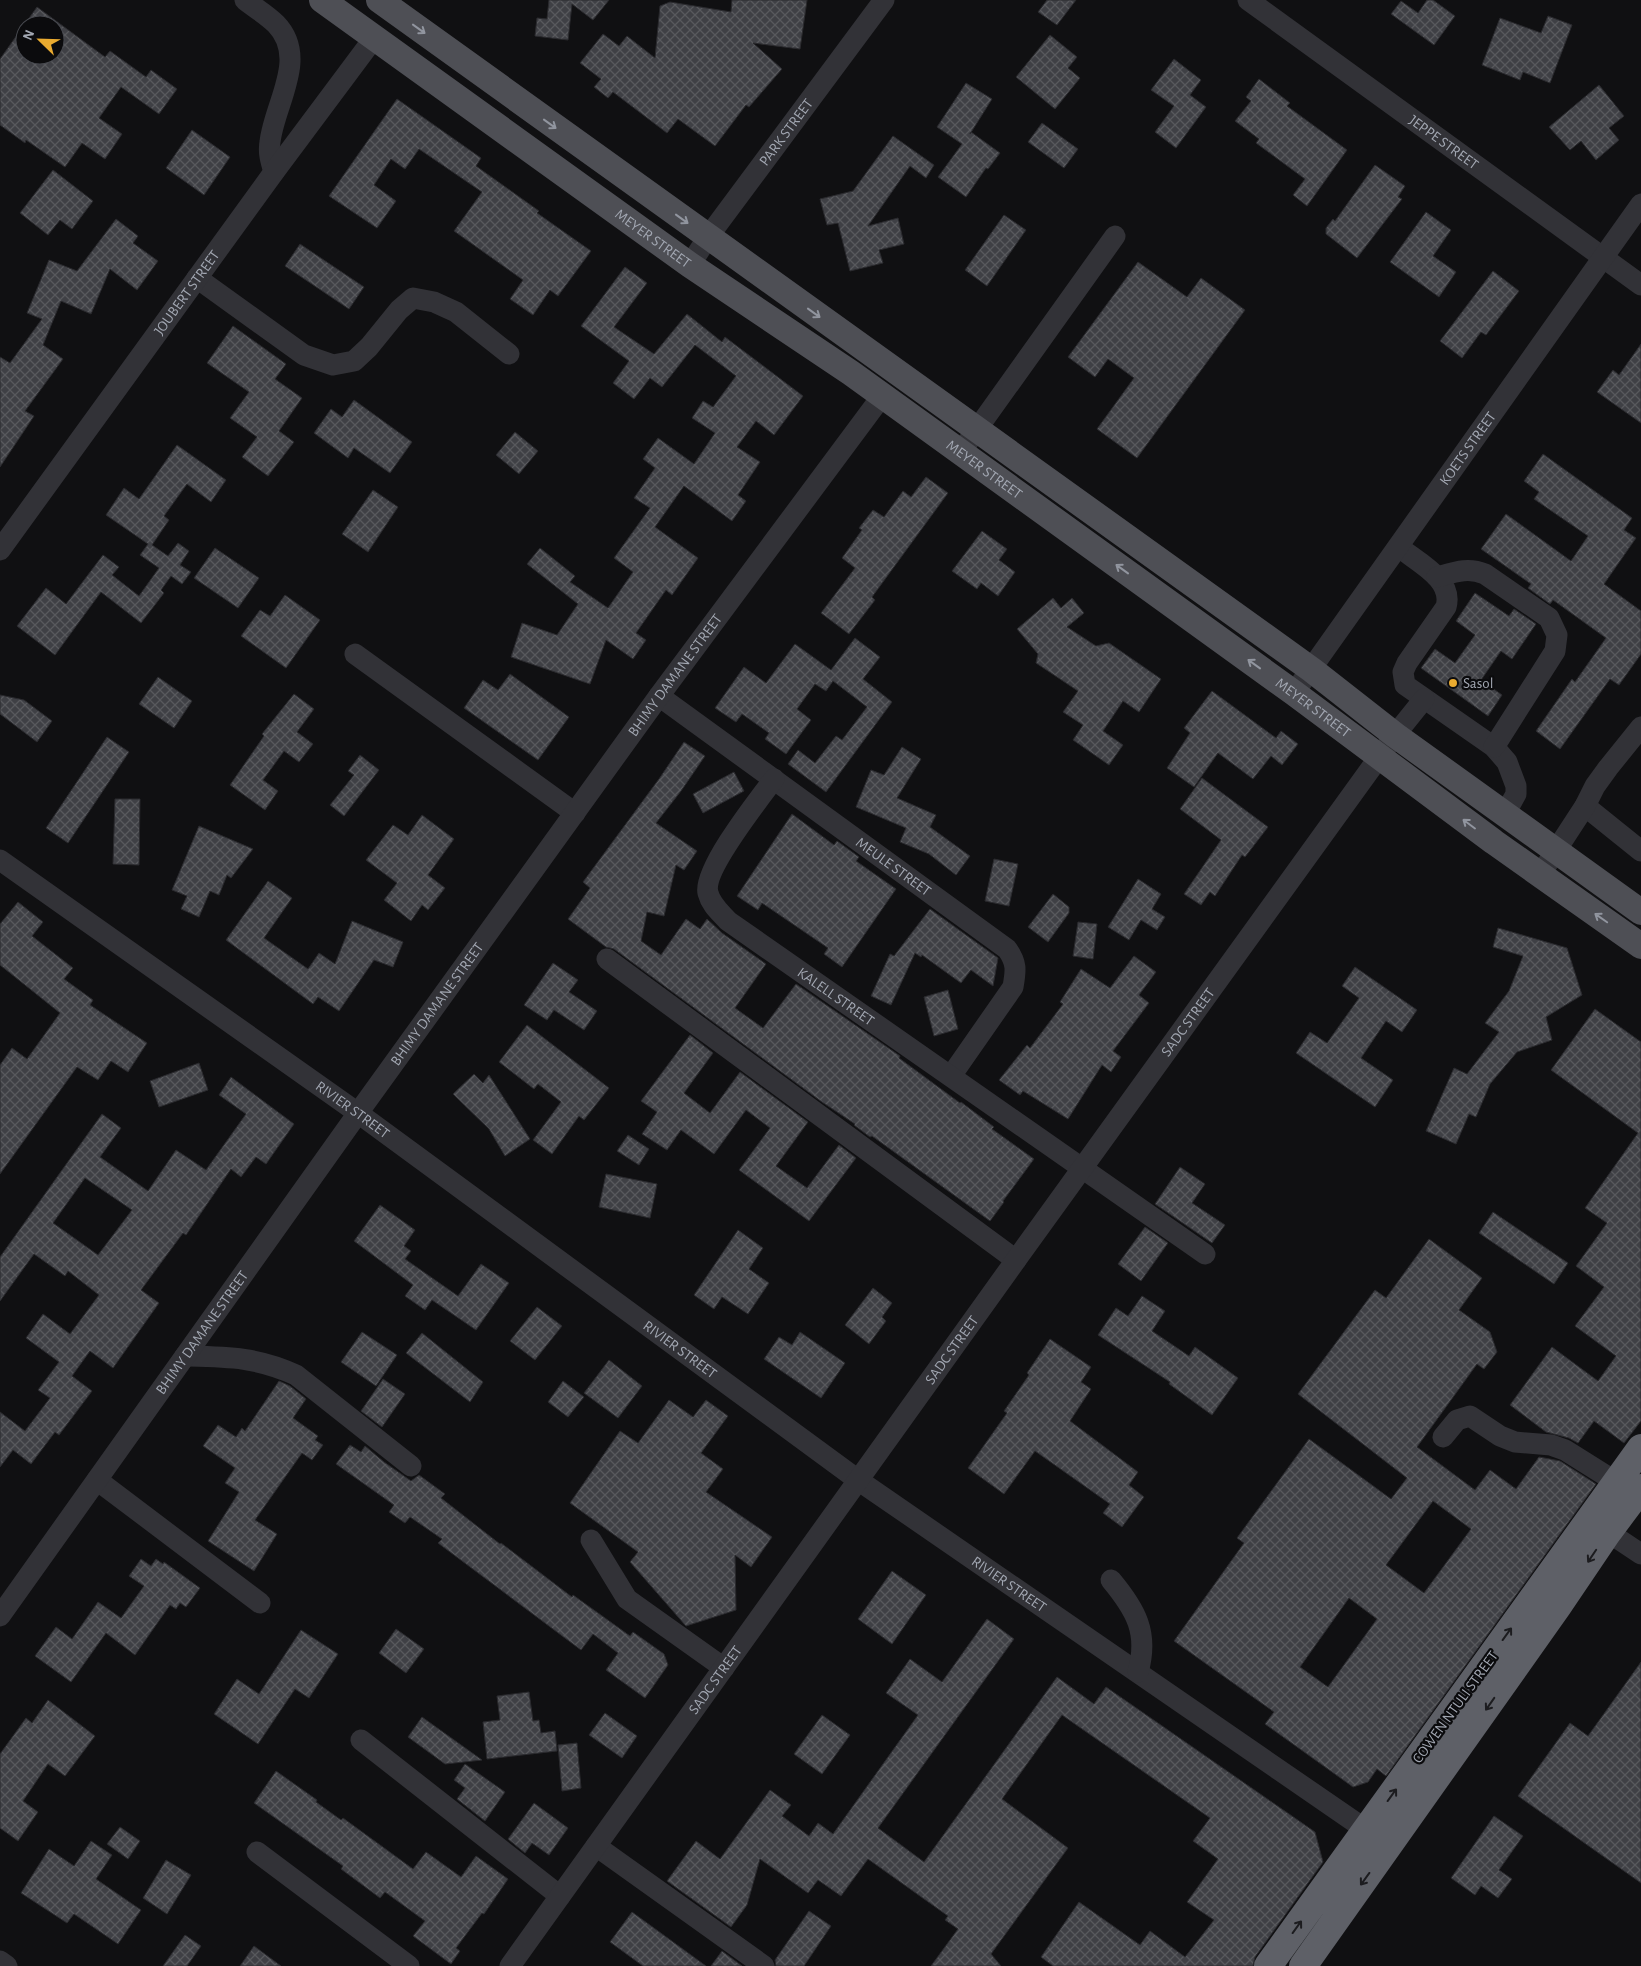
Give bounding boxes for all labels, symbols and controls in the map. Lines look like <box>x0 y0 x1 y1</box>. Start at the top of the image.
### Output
north arrow <box>15 15 65 65</box>
one-way arrow <box>411 23 425 34</box>
text: N <box>21 28 37 43</box>
street label: PARK STREET <box>757 96 816 169</box>
street label: JEPPE STREET <box>1406 112 1482 173</box>
one-way arrow <box>543 119 557 129</box>
street label: MEYER STREET <box>612 207 694 271</box>
one-way arrow <box>675 214 689 224</box>
street label: JOUBERT STREET <box>151 247 223 338</box>
one-way arrow <box>807 308 821 318</box>
street label: KOETS STREET <box>1437 409 1499 488</box>
street label: MEYER STREET <box>944 438 1025 502</box>
one-way arrow <box>1115 564 1129 574</box>
street label: BHIMY DAMANE STREET <box>626 611 726 739</box>
one-way arrow <box>1247 659 1261 669</box>
street label: MEYER STREET <box>1273 675 1354 741</box>
place label: Sasol <box>1463 676 1493 691</box>
marker: Sasol <box>1447 677 1459 689</box>
one-way arrow <box>1463 818 1476 829</box>
street label: MEULE STREET <box>853 835 934 899</box>
one-way arrow <box>1594 913 1608 923</box>
street label: BHIMY DAMANE STREET <box>388 939 487 1068</box>
street label: KALELL STREET <box>795 965 877 1029</box>
street label: SADC STREET <box>1159 985 1218 1059</box>
street label: RIVIER STREET <box>313 1078 393 1142</box>
street label: BHIMY DAMANE STREET <box>153 1268 251 1397</box>
street label: SADC STREET <box>923 1313 982 1387</box>
street label: RIVIER STREET <box>640 1318 720 1382</box>
one-way arrow <box>1587 1549 1597 1563</box>
street label: RIVIER STREET <box>969 1554 1049 1616</box>
one-way arrow <box>1502 1627 1512 1641</box>
street label: SADC STREET <box>686 1643 745 1717</box>
street label: COWEN NTULI STREET <box>1410 1648 1501 1766</box>
one-way arrow <box>1485 1697 1495 1711</box>
one-way arrow <box>1387 1788 1397 1802</box>
one-way arrow <box>1360 1872 1371 1885</box>
one-way arrow <box>1292 1920 1302 1934</box>

